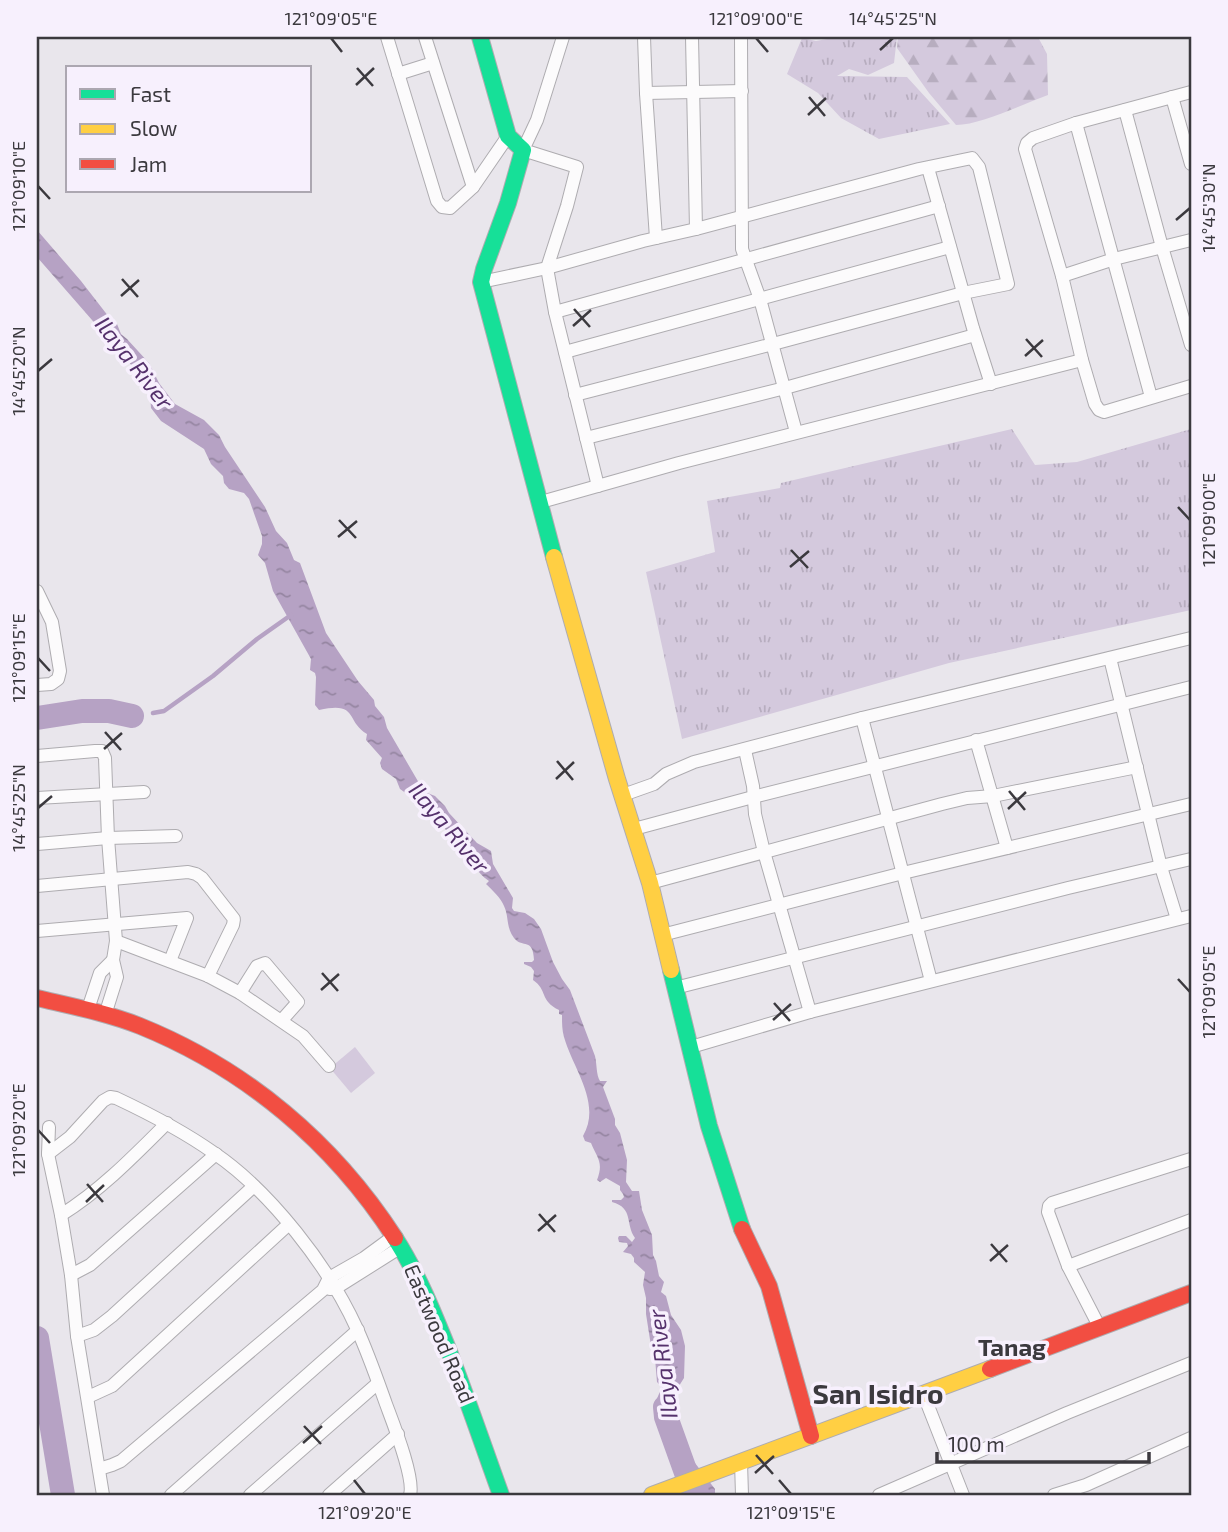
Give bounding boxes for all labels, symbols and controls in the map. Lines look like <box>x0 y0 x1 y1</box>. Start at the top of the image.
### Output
text: 121°09'05"E <box>285 7 377 29</box>
text: 121°09'00"E <box>709 7 803 29</box>
text: 14°45'25"N <box>849 7 937 29</box>
legend <box>66 66 312 192</box>
text: Fast <box>130 81 171 106</box>
text: Slow <box>130 115 177 140</box>
text: 121°09'10"E <box>7 141 29 231</box>
text: Jam <box>130 151 167 176</box>
text: 14°45'30"N <box>1197 163 1219 253</box>
water label: Ilaya River <box>90 310 180 415</box>
text: 14°45'20"N <box>7 326 29 416</box>
text: 121°09'00"E <box>1197 473 1219 567</box>
text: 121°09'15"E <box>7 613 29 703</box>
text: 14°45'25"N <box>7 764 29 852</box>
water label: Ilaya River <box>404 776 496 879</box>
text: 121°09'05"E <box>1197 946 1219 1038</box>
text: 121°09'20"E <box>7 1083 29 1177</box>
street label: Eastwood Road <box>400 1260 481 1406</box>
water label: Ilaya River <box>641 1307 683 1421</box>
district label: Tanag <box>978 1332 1046 1361</box>
district label: San Isidro <box>813 1376 943 1410</box>
scale bar <box>937 1420 1149 1464</box>
text: 100 m <box>948 1431 1005 1456</box>
text: 121°09'20"E <box>318 1501 412 1523</box>
text: 121°09'15"E <box>746 1501 836 1523</box>

